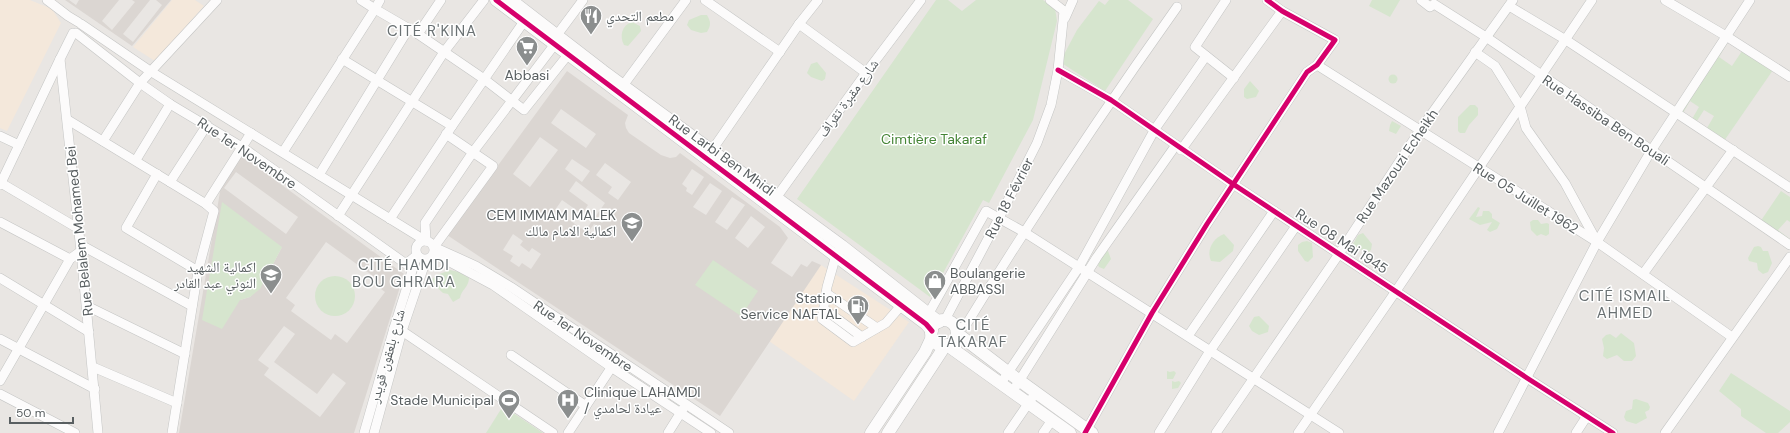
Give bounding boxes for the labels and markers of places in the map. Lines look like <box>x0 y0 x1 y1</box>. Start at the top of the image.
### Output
restaurant icon: مطعم التحدي <box>578 3 604 36</box>
place label: مطعم التحدي <box>606 7 674 28</box>
supermarket icon: Abbasi <box>514 34 540 67</box>
place label: Abbasi <box>505 66 549 84</box>
place label: CEM IMMAM MALEK اكمالية الامام مالك <box>486 206 616 241</box>
school or university icon: CEM IMMAM MALEK اكمالية الامام مالك <box>619 210 645 243</box>
place label: اكمالية الشهيد النوني عبد القادر <box>173 258 256 295</box>
school or university icon: اكمالية الشهيد النوني عبد القادر <box>258 262 284 295</box>
place label: Boulangerie ABBASSI <box>950 264 1026 298</box>
shop icon: Boulangerie ABBASSI <box>922 268 948 301</box>
place label: Station Service NAFTAL <box>740 289 842 323</box>
fuel station icon: Station Service NAFTAL <box>845 293 871 326</box>
place label: Clinique LAHAMDI / عيادة لحامدي <box>584 383 701 420</box>
sports icon: Stade Municipal <box>496 387 522 420</box>
hospital icon: Clinique LAHAMDI / عيادة لحامدي <box>555 387 581 420</box>
place label: Stade Municipal <box>390 391 494 409</box>

